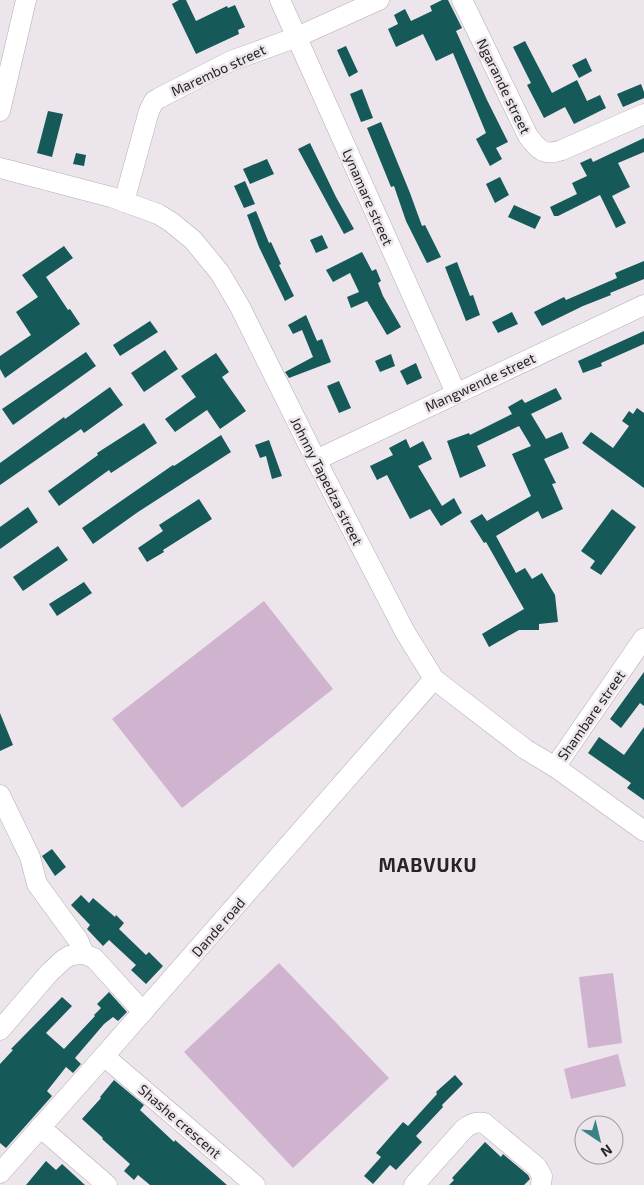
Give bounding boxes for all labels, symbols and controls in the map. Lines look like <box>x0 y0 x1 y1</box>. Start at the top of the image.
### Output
street label: Ngarande street <box>474 36 534 136</box>
street label: Marembo street <box>168 41 268 99</box>
street label: Lynamare street <box>339 146 397 248</box>
street label: Mangwende street <box>422 349 538 415</box>
street label: Johnny Tapedza street <box>287 414 367 548</box>
street label: Shambare street <box>554 667 628 763</box>
district label: MABVUKU <box>378 853 478 876</box>
street label: Dande road <box>188 894 248 960</box>
street label: Shashe crescent <box>135 1080 225 1162</box>
north arrow <box>574 1115 624 1165</box>
text: N <box>598 1141 616 1161</box>

